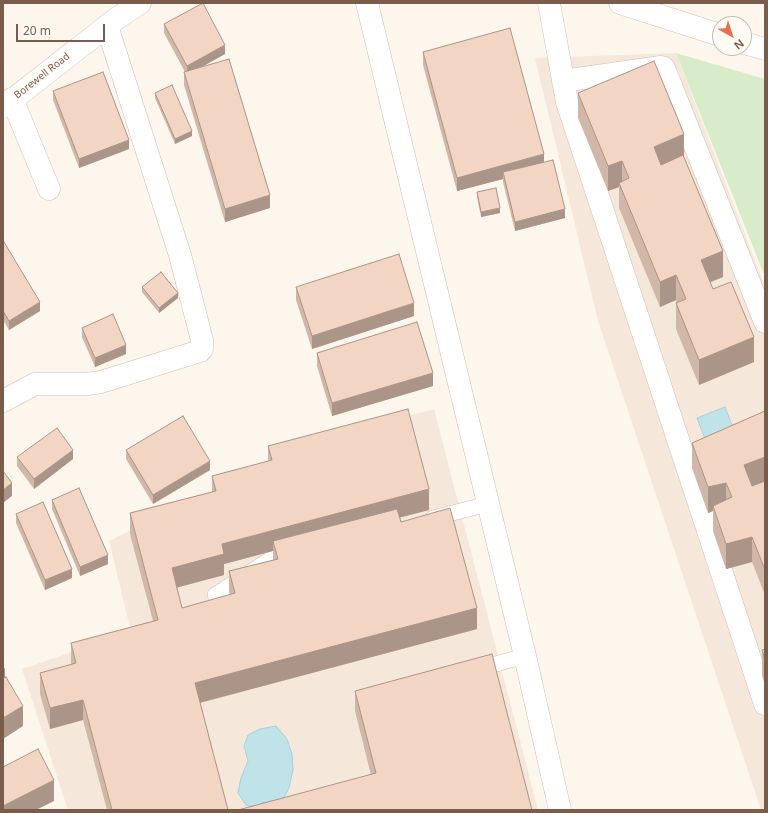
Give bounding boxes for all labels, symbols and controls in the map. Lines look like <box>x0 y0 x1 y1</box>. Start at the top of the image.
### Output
scale bar <box>18 16 107 42</box>
north arrow <box>712 16 752 56</box>
text: 20 m <box>23 22 51 39</box>
text: N <box>731 36 747 54</box>
street label: Borewell Road <box>12 51 72 101</box>

